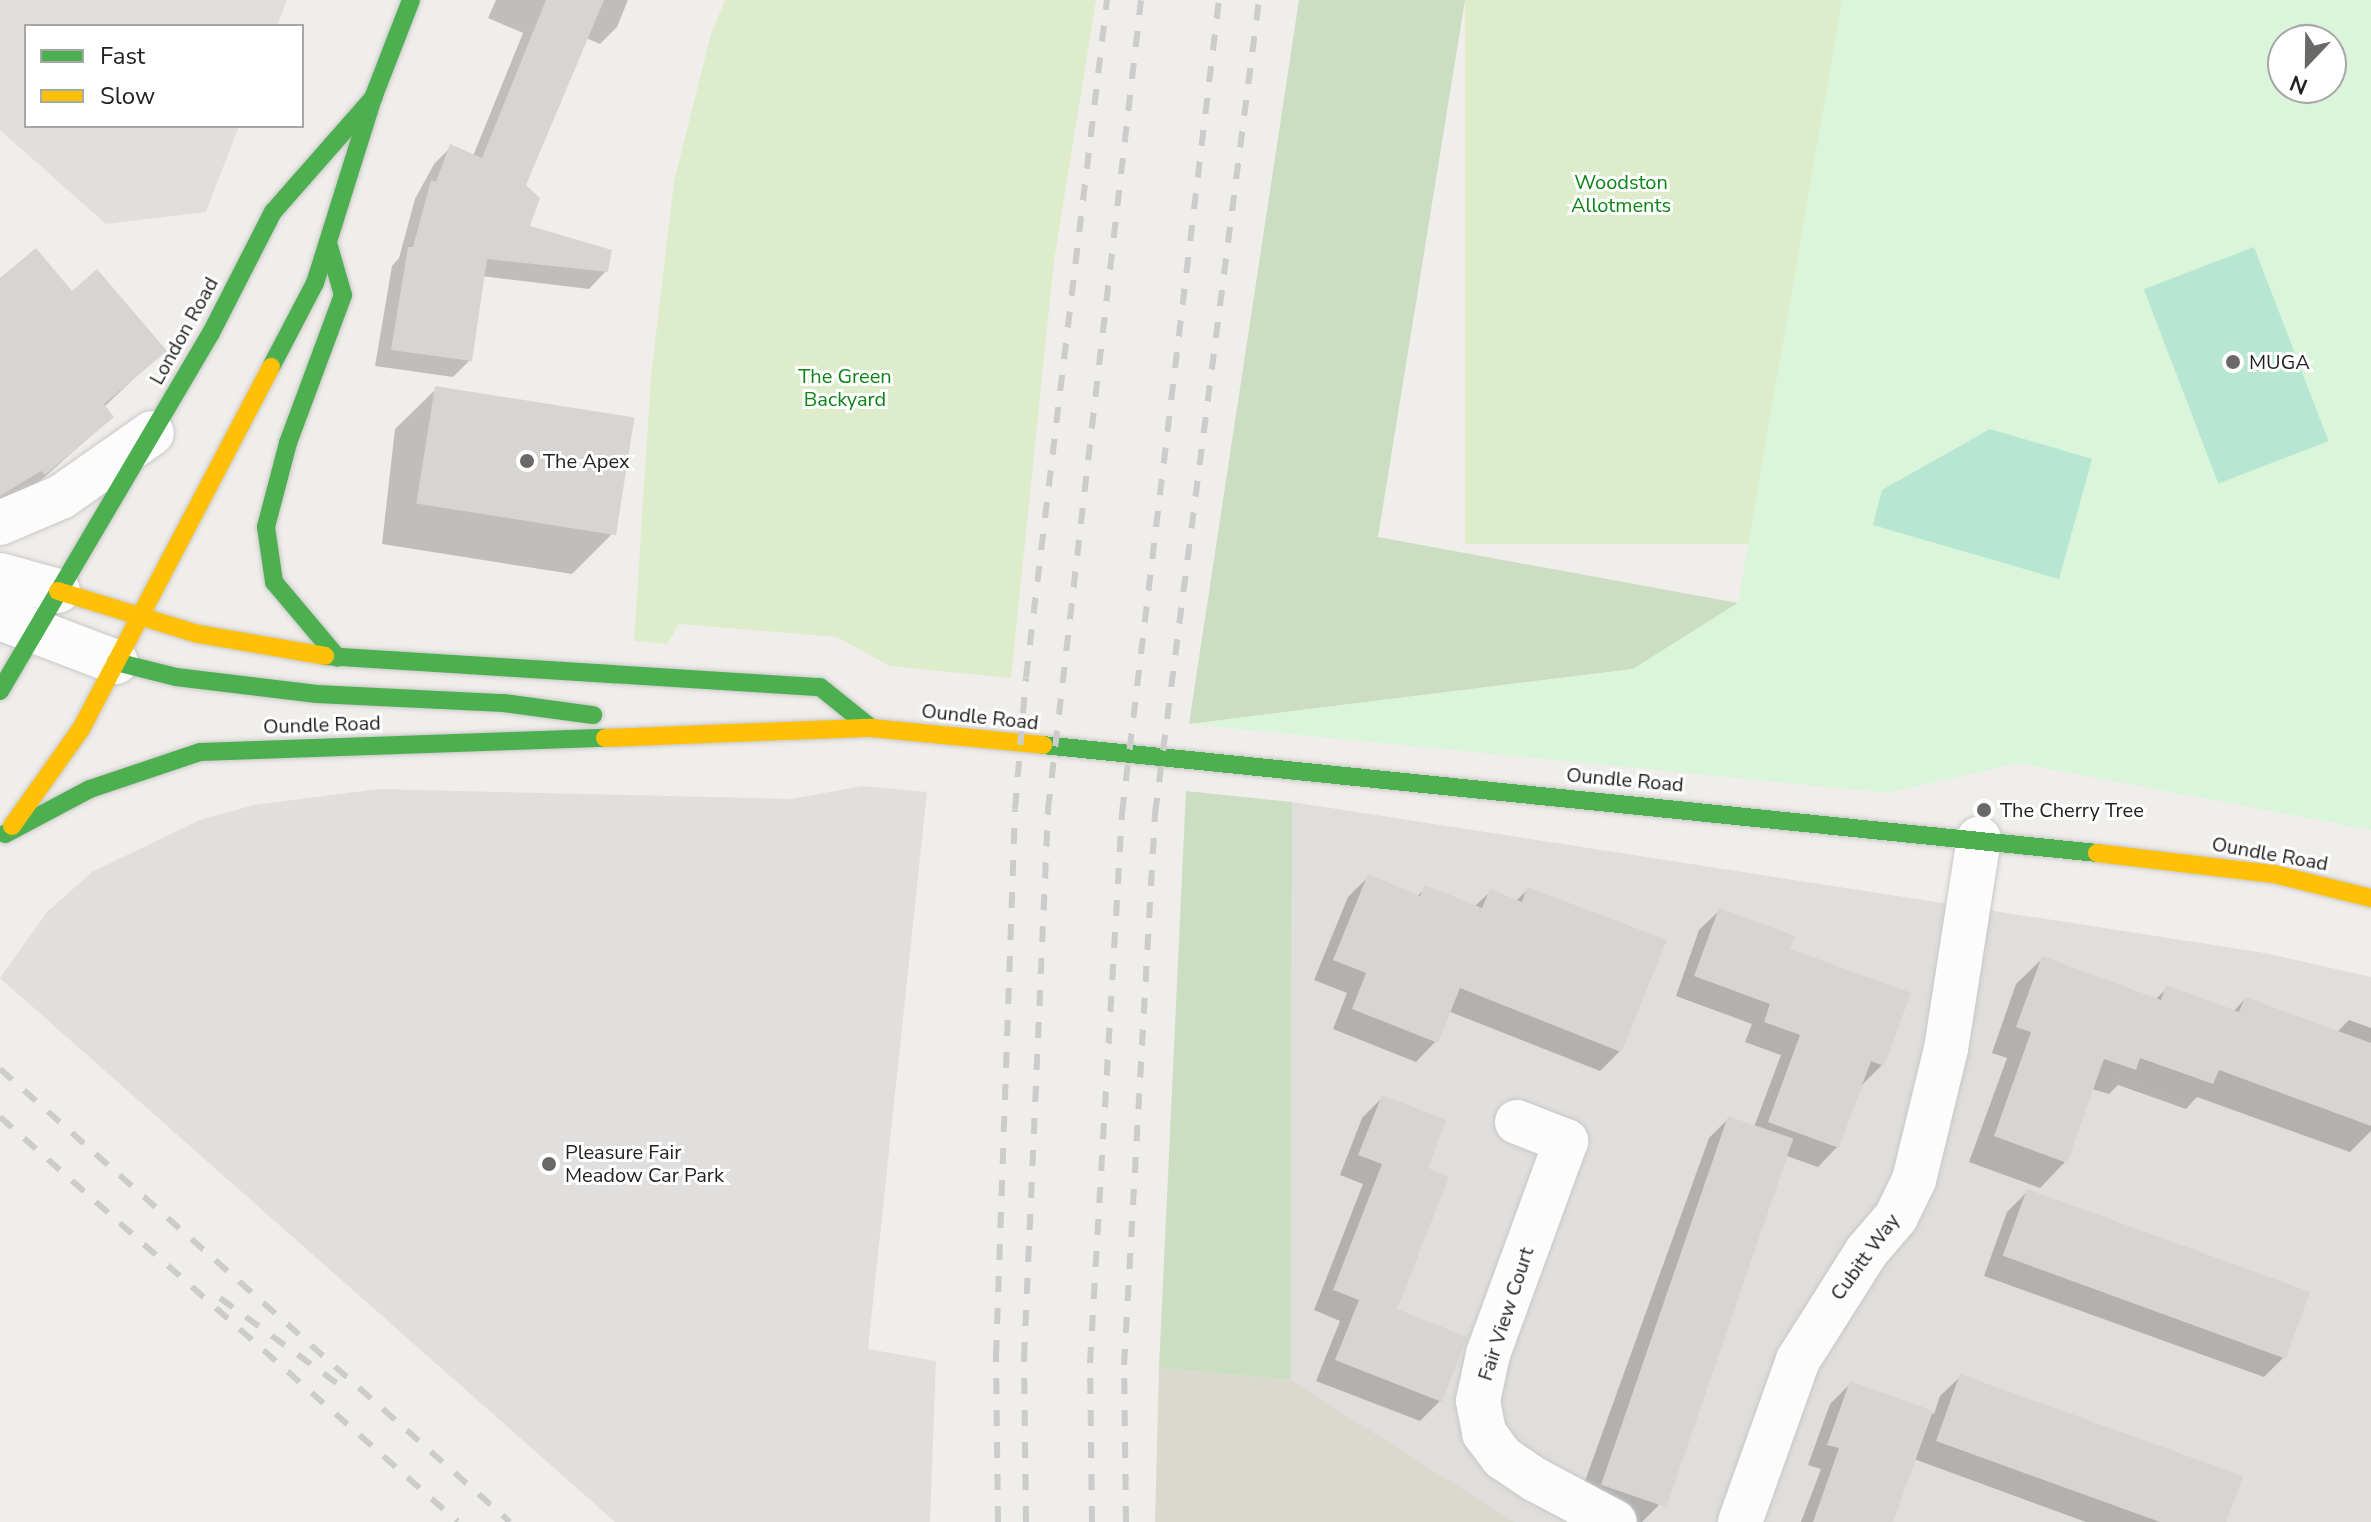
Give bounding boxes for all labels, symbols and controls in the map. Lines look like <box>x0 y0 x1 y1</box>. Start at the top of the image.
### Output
legend <box>24 24 304 128</box>
north arrow <box>2267 24 2347 104</box>
text: Fast <box>100 40 145 72</box>
text: N <box>2286 67 2312 101</box>
text: Slow <box>100 80 155 112</box>
park label: Woodston Allotments <box>1571 171 1671 218</box>
street label: London Road <box>145 273 223 389</box>
place label: MUGA <box>2249 350 2310 374</box>
marker: MUGA <box>2224 353 2242 371</box>
park label: The Green Backyard <box>798 365 892 412</box>
place label: The Apex <box>543 449 629 473</box>
marker: The Apex <box>518 452 536 470</box>
street label: Oundle Road <box>920 699 1040 735</box>
street label: Oundle Road <box>263 711 381 739</box>
street label: Oundle Road <box>1565 763 1685 797</box>
place label: The Cherry Tree <box>2000 798 2144 822</box>
marker: The Cherry Tree <box>1975 801 1993 819</box>
street label: Oundle Road <box>2210 832 2330 876</box>
place label: Pleasure Fair Meadow Car Park <box>565 1140 724 1187</box>
marker: Pleasure Fair Meadow Car Park <box>540 1155 558 1173</box>
street label: Cubitt Way <box>1826 1209 1904 1305</box>
street label: Fair View Court <box>1473 1244 1539 1384</box>

